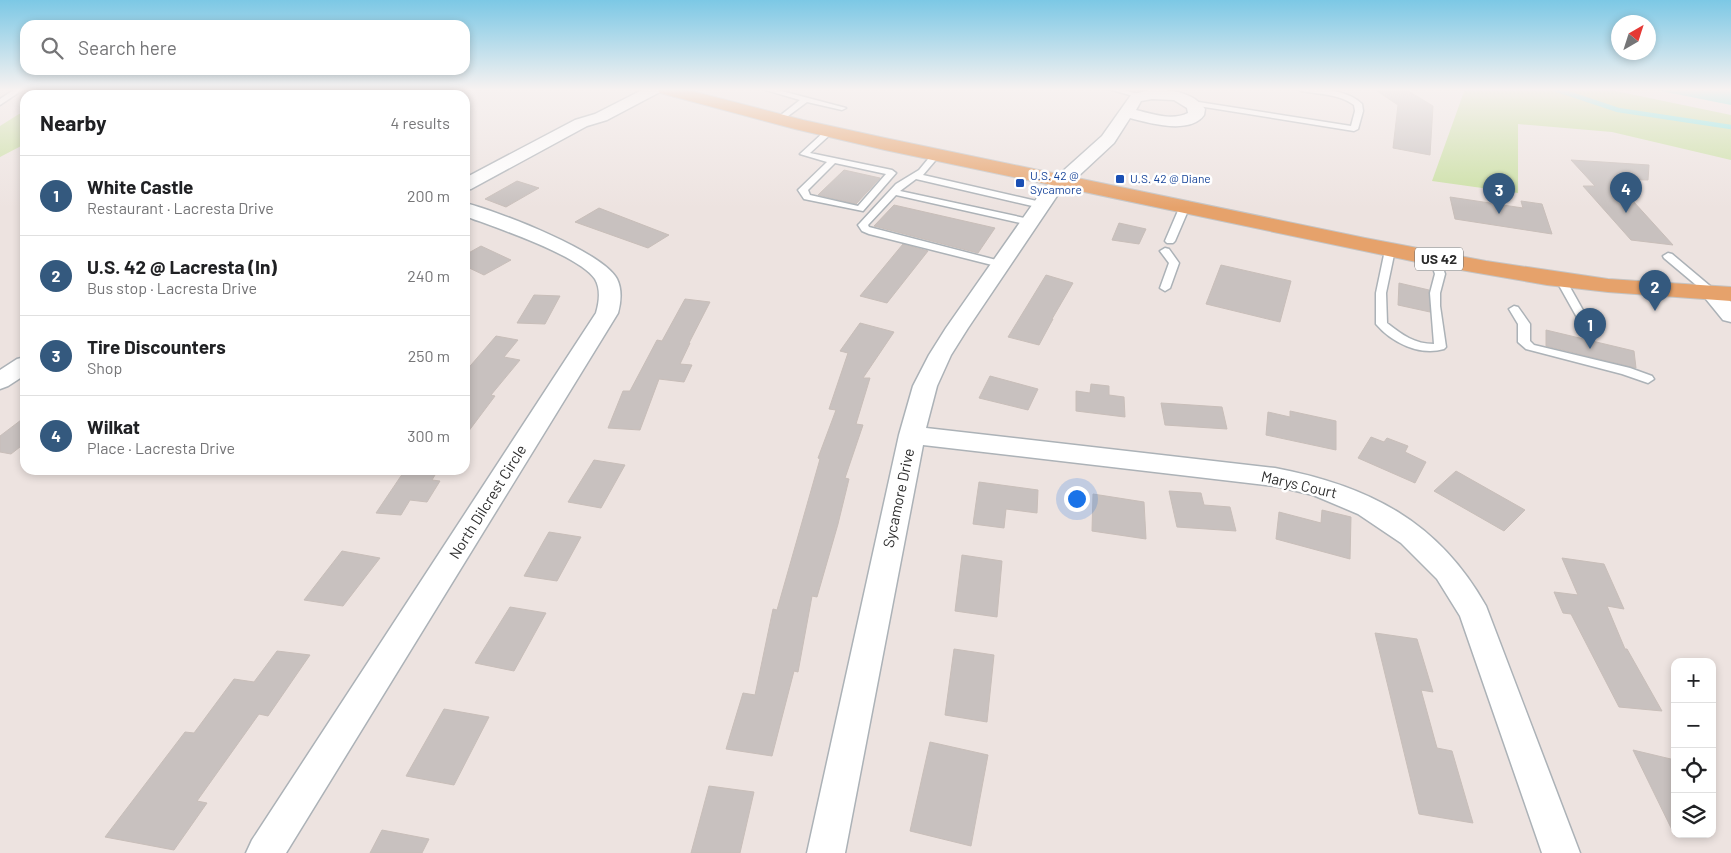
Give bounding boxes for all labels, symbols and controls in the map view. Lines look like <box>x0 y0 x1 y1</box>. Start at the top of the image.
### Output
north arrow <box>1611 15 1656 60</box>
search box <box>20 20 470 75</box>
icon: search <box>38 34 66 62</box>
text: Search here <box>78 36 177 59</box>
text: Nearby <box>40 110 106 135</box>
text: 4 results <box>390 113 450 132</box>
place label: U.S. 42 @ Sycamore <box>1030 168 1082 196</box>
place label: U.S. 42 @ Diane <box>1130 171 1211 185</box>
pin: 4 <box>1610 172 1642 213</box>
marker: U.S. 42 @ Diane <box>1114 173 1126 185</box>
pin: 3 <box>1483 173 1515 214</box>
text: White Castle <box>87 175 193 198</box>
marker: U.S. 42 @ Sycamore <box>1014 177 1026 189</box>
text: 1 <box>53 186 59 205</box>
text: 200 m <box>407 186 450 205</box>
text: Restaurant · Lacresta Drive <box>87 198 274 217</box>
road number: US 42 <box>1415 248 1463 270</box>
text: U.S. 42 @ Lacresta (In) <box>87 255 277 278</box>
text: 2 <box>52 266 60 285</box>
text: 240 m <box>407 266 450 285</box>
pin: 2 <box>1639 270 1671 311</box>
text: Bus stop · Lacresta Drive <box>87 278 257 297</box>
pin: 1 <box>1574 308 1606 349</box>
text: Tire Discounters <box>87 335 226 358</box>
text: 3 <box>52 346 60 365</box>
text: 250 m <box>408 346 450 365</box>
text: Shop <box>87 358 122 377</box>
text: Wilkat <box>87 415 140 438</box>
text: 4 <box>51 426 61 445</box>
text: 300 m <box>407 426 450 445</box>
text: Place · Lacresta Drive <box>87 438 235 457</box>
street label: North Dilcrest Circle <box>445 441 530 562</box>
street label: Sycamore Drive <box>879 446 917 549</box>
street label: Marys Court <box>1260 467 1339 501</box>
your location <box>1064 486 1090 512</box>
map controls <box>1671 658 1716 838</box>
button: + <box>1671 658 1716 703</box>
button: − <box>1671 703 1716 748</box>
button: locate <box>1671 748 1716 793</box>
button: layers <box>1671 793 1716 838</box>

